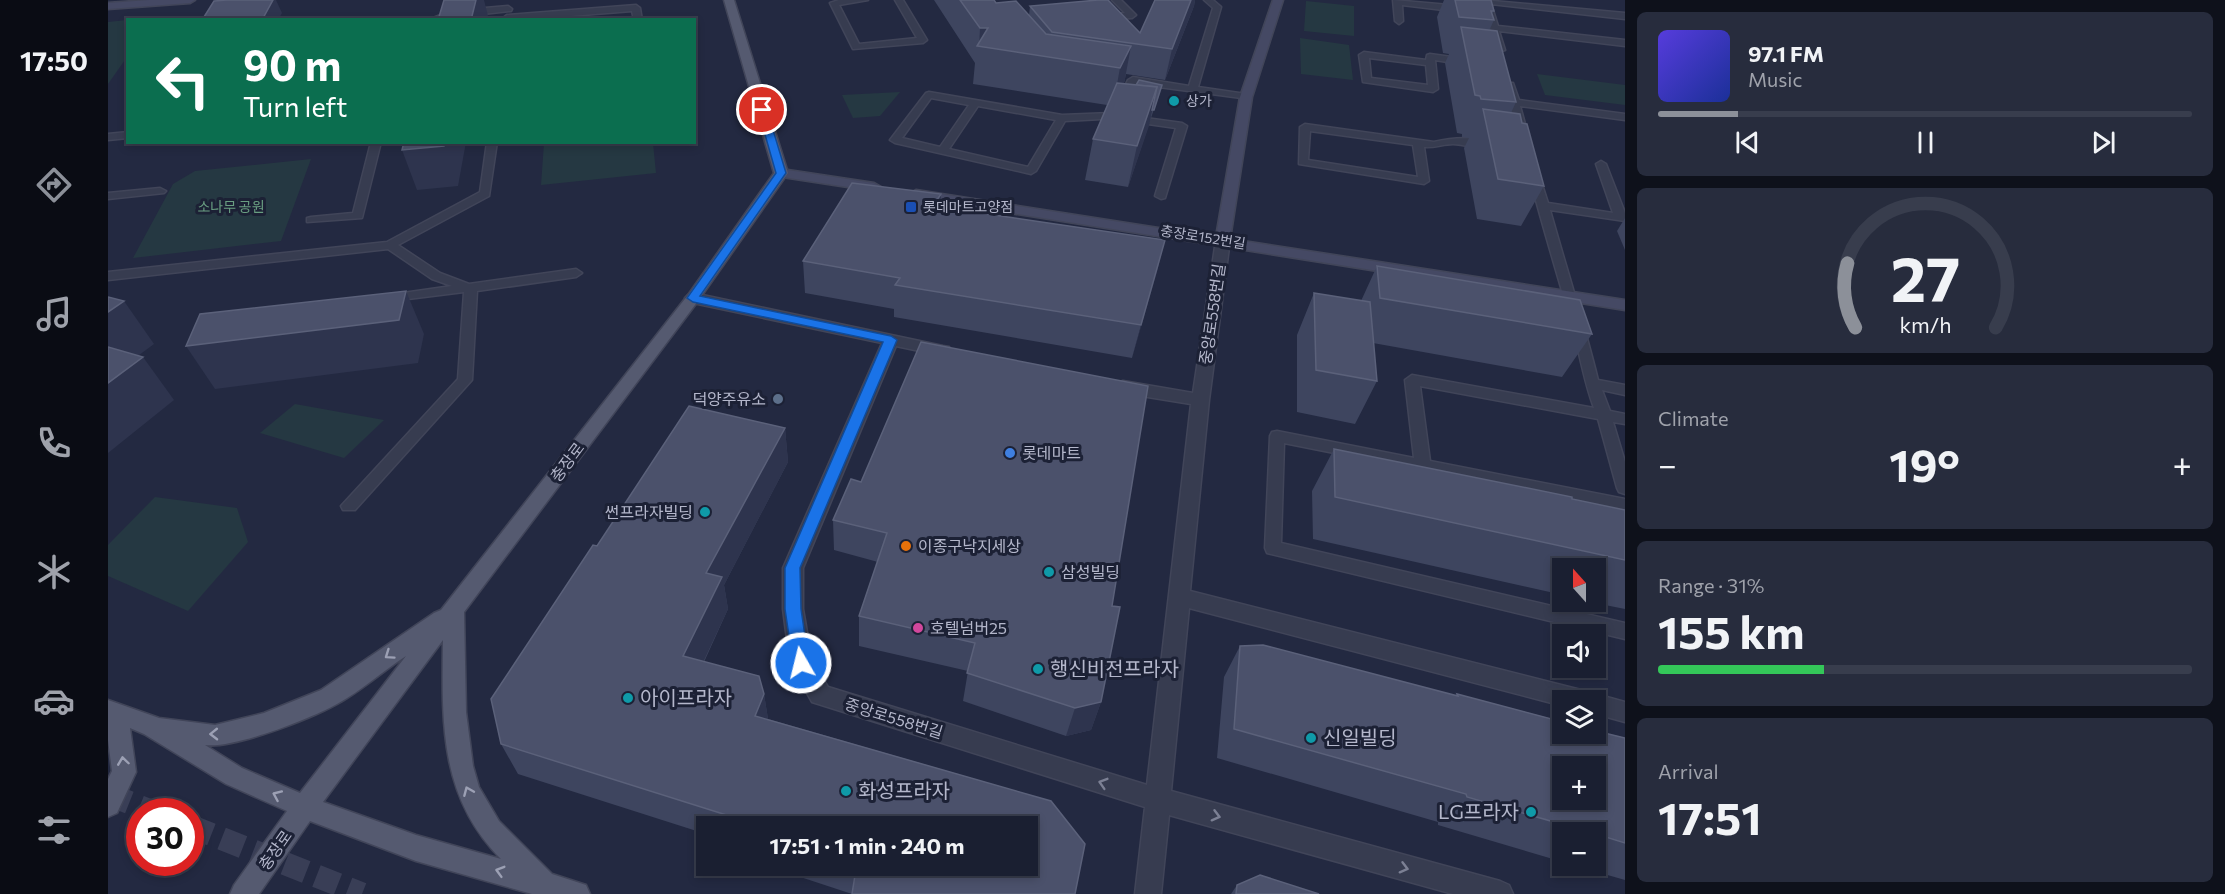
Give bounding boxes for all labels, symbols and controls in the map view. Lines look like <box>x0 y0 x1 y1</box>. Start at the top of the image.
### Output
text: 90 m <box>243 38 342 90</box>
text: 97.1 FM <box>1748 40 1824 67</box>
icon: left <box>144 42 222 120</box>
text: 17:50 <box>20 44 88 77</box>
text: Music <box>1748 67 1802 91</box>
pin <box>736 84 787 135</box>
text: Turn left <box>243 90 347 123</box>
place label: 상가 <box>1186 92 1212 109</box>
icon: arrive <box>745 93 778 126</box>
marker: 상가 <box>1167 94 1181 108</box>
icon: previous <box>1731 126 1764 159</box>
icon: pause <box>1909 126 1942 159</box>
icon: next <box>2087 126 2120 159</box>
icon: directions <box>33 164 75 206</box>
park label: 소나무 공원 <box>197 198 265 215</box>
place label: 롯데마트고양점 <box>923 198 1013 215</box>
marker: 롯데마트고양점 <box>904 200 918 214</box>
street label: 충장로152번길 <box>1159 221 1247 252</box>
text: 27 <box>1890 239 1960 315</box>
street label: 중앙로558번길 <box>1195 262 1228 366</box>
icon: music <box>33 293 75 335</box>
text: km/h <box>1899 311 1951 337</box>
place label: 덕양주유소 <box>692 389 766 408</box>
marker: 덕양주유소 <box>771 392 785 406</box>
text: Climate <box>1658 406 1728 430</box>
icon: phone <box>33 422 75 464</box>
text: 19° <box>1889 436 1960 491</box>
street label: 충장로 <box>546 438 588 485</box>
place label: 롯데마트 <box>1022 443 1081 462</box>
text: − <box>1658 443 1677 484</box>
text: + <box>2173 443 2192 484</box>
marker: 롯데마트 <box>1003 446 1017 460</box>
place label: 썬프라자빌딩 <box>605 502 693 521</box>
marker: 썬프라자빌딩 <box>698 505 712 519</box>
place label: 이종구낙지세상 <box>918 536 1021 555</box>
marker: 이종구낙지세상 <box>899 539 913 553</box>
icon: climate <box>33 551 75 593</box>
north arrow <box>1552 558 1606 612</box>
map controls <box>1552 558 1606 876</box>
place label: 삼성빌딩 <box>1061 562 1120 581</box>
marker: 삼성빌딩 <box>1042 565 1056 579</box>
text: Range · 31% <box>1658 573 1764 597</box>
text: 155 km <box>1658 603 1805 658</box>
place label: 호텔넘버25 <box>930 618 1007 637</box>
marker: 호텔넘버25 <box>911 621 925 635</box>
button: sound <box>1552 624 1606 678</box>
position arrow <box>769 631 833 695</box>
one-way arrow <box>385 648 396 659</box>
place label: 행신비전프라자 <box>1050 656 1179 680</box>
marker: 행신비전프라자 <box>1031 662 1045 676</box>
icon: car <box>33 680 75 722</box>
place label: 아이프라자 <box>640 685 732 709</box>
button: layers <box>1552 690 1606 744</box>
marker: 아이프라자 <box>621 691 635 705</box>
street label: 중앙로558번길 <box>843 694 946 741</box>
place label: 신일빌딩 <box>1323 725 1397 749</box>
one-way arrow <box>209 727 218 740</box>
marker: 신일빌딩 <box>1304 731 1318 745</box>
one-way arrow <box>117 756 129 765</box>
button: + <box>1552 756 1606 810</box>
text: Arrival <box>1658 759 1719 783</box>
place label: 화성프라자 <box>858 778 950 802</box>
one-way arrow <box>1098 778 1109 790</box>
marker: 화성프라자 <box>839 784 853 798</box>
one-way arrow <box>463 786 475 797</box>
text: 17:51 <box>1658 789 1762 844</box>
one-way arrow <box>272 790 283 802</box>
speed limit sign: 30 <box>126 798 204 876</box>
place label: LG프라자 <box>1438 799 1519 823</box>
marker: LG프라자 <box>1524 805 1538 819</box>
icon: filters <box>33 809 75 851</box>
one-way arrow <box>1210 809 1220 821</box>
button: − <box>1552 822 1606 876</box>
street label: 충장로 <box>254 826 295 873</box>
text: 17:51 · 1 min · 240 m <box>769 832 965 859</box>
one-way arrow <box>1398 860 1408 873</box>
one-way arrow <box>496 866 506 879</box>

